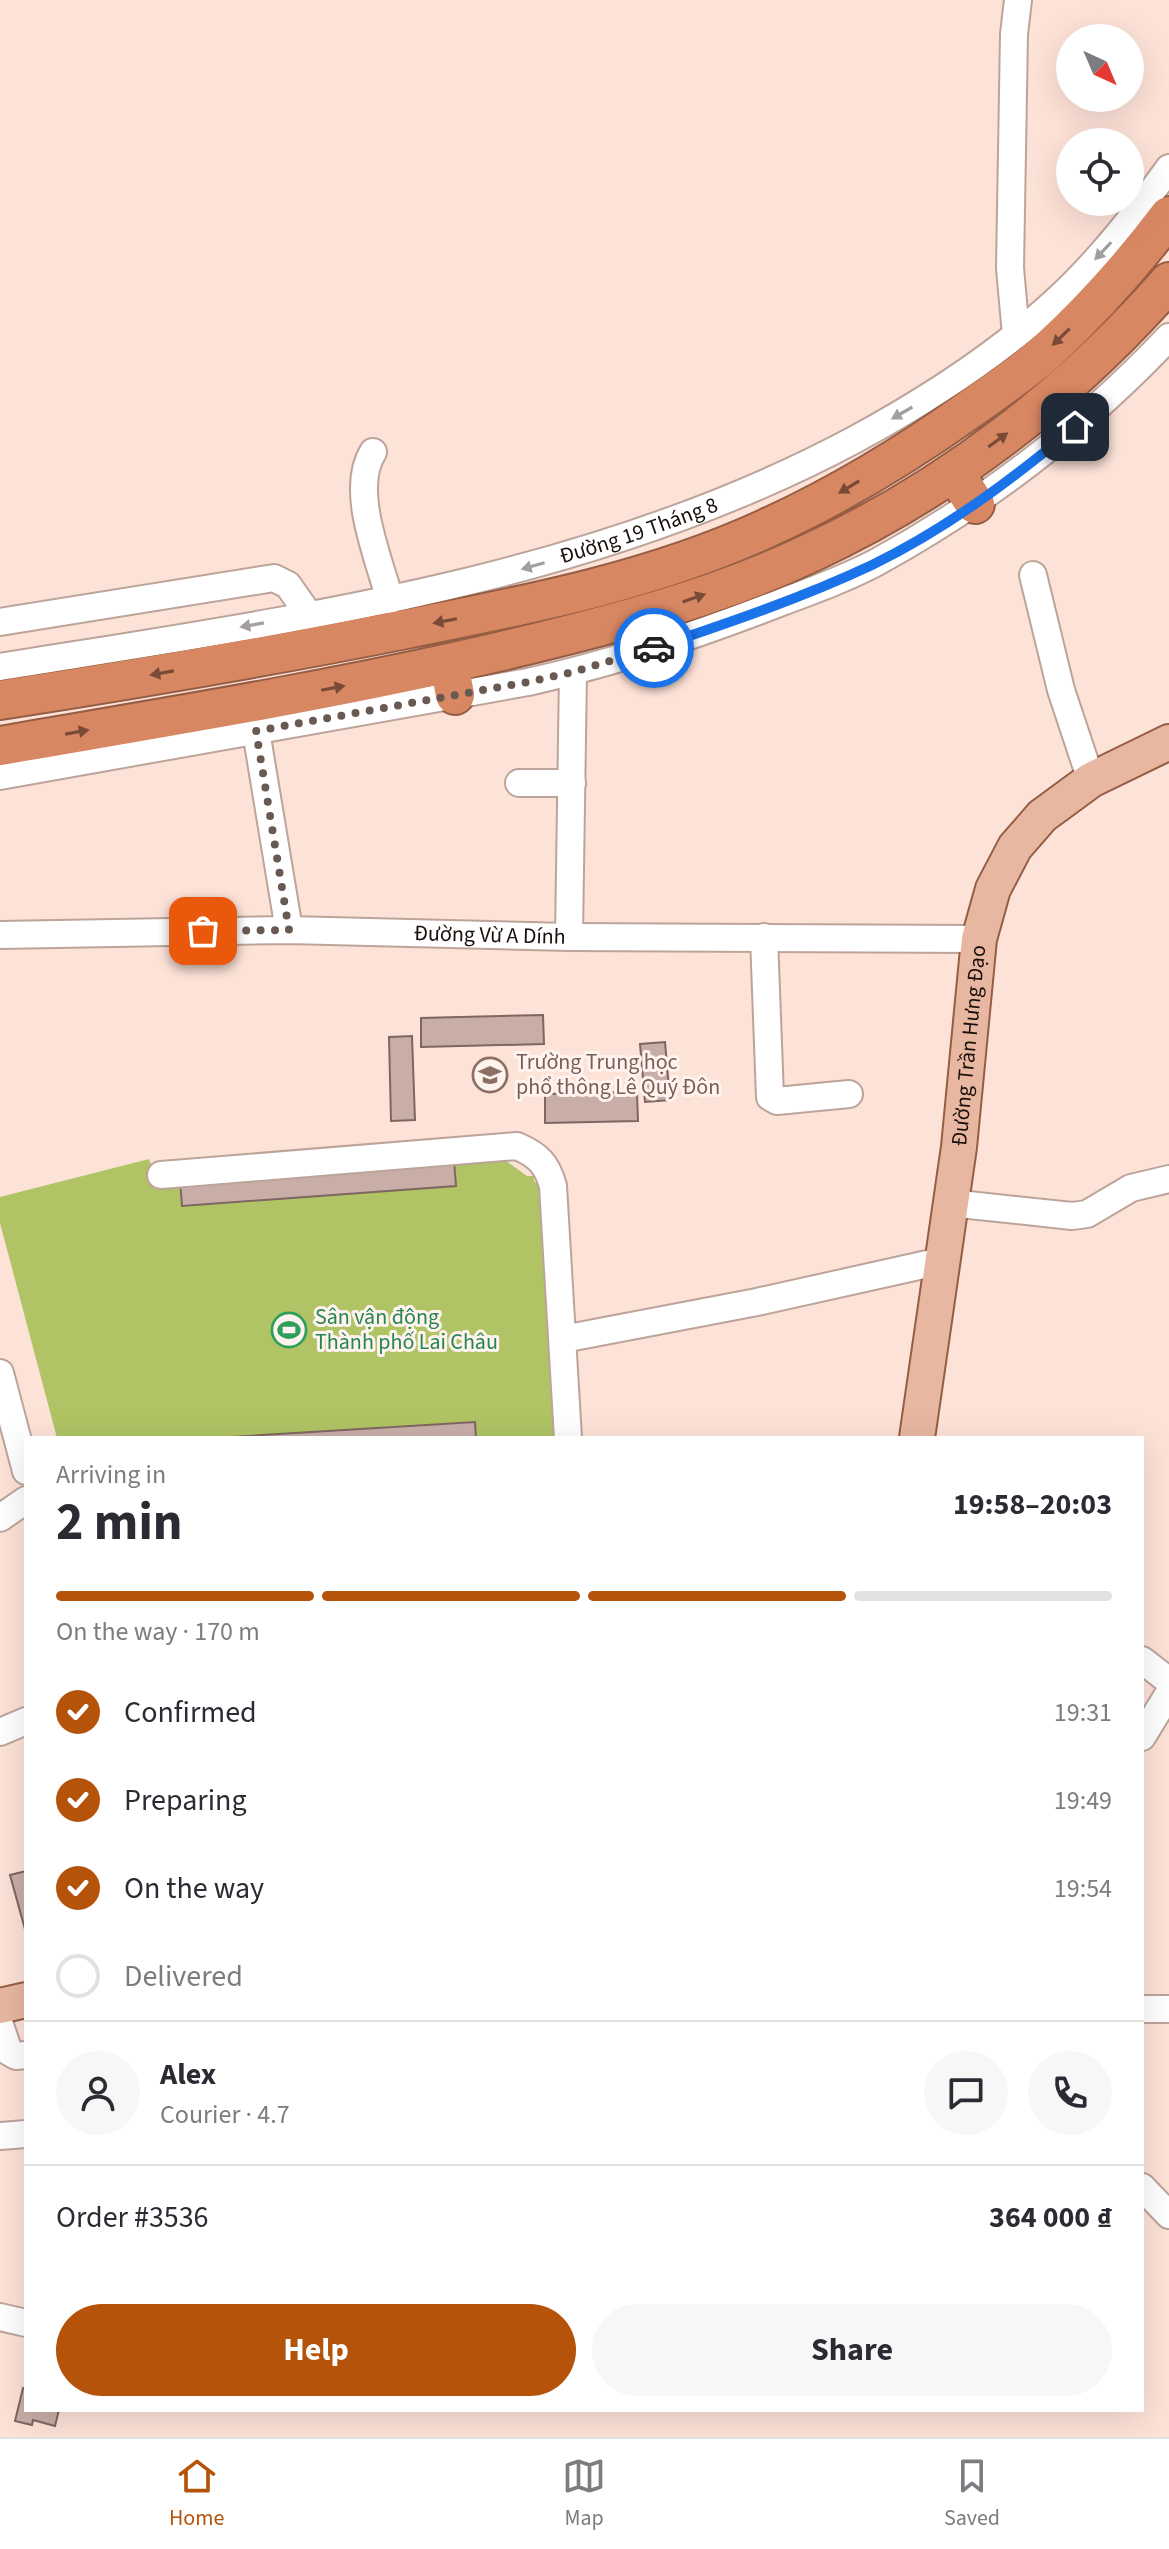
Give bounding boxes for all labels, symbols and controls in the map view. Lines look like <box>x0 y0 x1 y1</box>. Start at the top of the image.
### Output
north arrow <box>1056 24 1144 112</box>
map controls <box>1056 24 1144 216</box>
button: locate <box>1056 128 1144 216</box>
one-way arrow <box>1095 241 1113 260</box>
one-way arrow <box>1052 328 1071 346</box>
pin <box>1041 393 1109 461</box>
icon: home <box>1053 405 1097 449</box>
one-way arrow <box>890 406 913 420</box>
one-way arrow <box>987 433 1008 449</box>
one-way arrow <box>838 479 861 493</box>
street label: Đường 19 Tháng 8 <box>556 489 722 572</box>
one-way arrow <box>521 560 546 572</box>
one-way arrow <box>682 591 706 603</box>
courier <box>614 608 694 688</box>
one-way arrow <box>433 616 458 628</box>
one-way arrow <box>239 619 264 632</box>
icon: car <box>632 626 676 670</box>
one-way arrow <box>149 668 174 680</box>
one-way arrow <box>321 681 346 693</box>
one-way arrow <box>65 726 90 738</box>
pin <box>169 897 237 965</box>
icon: bag <box>181 909 225 953</box>
street label: Đường Vừ A Dính <box>414 917 566 953</box>
street label: Đường Trần Hưng Đạo <box>943 944 994 1147</box>
place label: Trường Trung học phổ thông Lê Quý Đôn <box>516 1046 720 1103</box>
school or university icon: Trường Trung học phổ thông Lê Quý Đôn <box>471 1056 509 1094</box>
place label: Sân vận động Thành phố Lai Châu <box>315 1301 498 1358</box>
sports icon: Sân vận động Thành phố Lai Châu <box>270 1311 308 1349</box>
text: Arriving in <box>56 1456 166 1493</box>
text: 19:58–20:03 <box>953 1483 1112 1526</box>
text: 2 min <box>56 1486 183 1560</box>
text: On the way · 170 m <box>56 1613 260 1650</box>
icon: check <box>56 1690 100 1734</box>
text: Confirmed <box>124 1691 257 1734</box>
text: 19:31 <box>1054 1694 1112 1731</box>
icon: check <box>56 1778 100 1822</box>
text: Preparing <box>124 1779 247 1822</box>
text: 19:49 <box>1054 1782 1112 1819</box>
icon: check <box>56 1866 100 1910</box>
text: On the way <box>124 1867 264 1910</box>
text: 19:54 <box>1054 1870 1112 1907</box>
text: Delivered <box>124 1955 243 1998</box>
button: person <box>56 2051 140 2135</box>
button: chat <box>924 2051 1008 2135</box>
button: phone <box>1028 2051 1112 2135</box>
text: Alex <box>160 2053 216 2096</box>
text: Courier · 4.7 <box>160 2096 290 2133</box>
text: Order #3536 <box>56 2196 209 2239</box>
text: 364 000 ₫ <box>989 2196 1112 2239</box>
button: Help <box>56 2304 576 2396</box>
button: Share <box>592 2304 1112 2396</box>
tab: Home <box>169 2454 224 2534</box>
tab: Map <box>562 2454 606 2534</box>
tab: Saved <box>944 2454 1000 2534</box>

